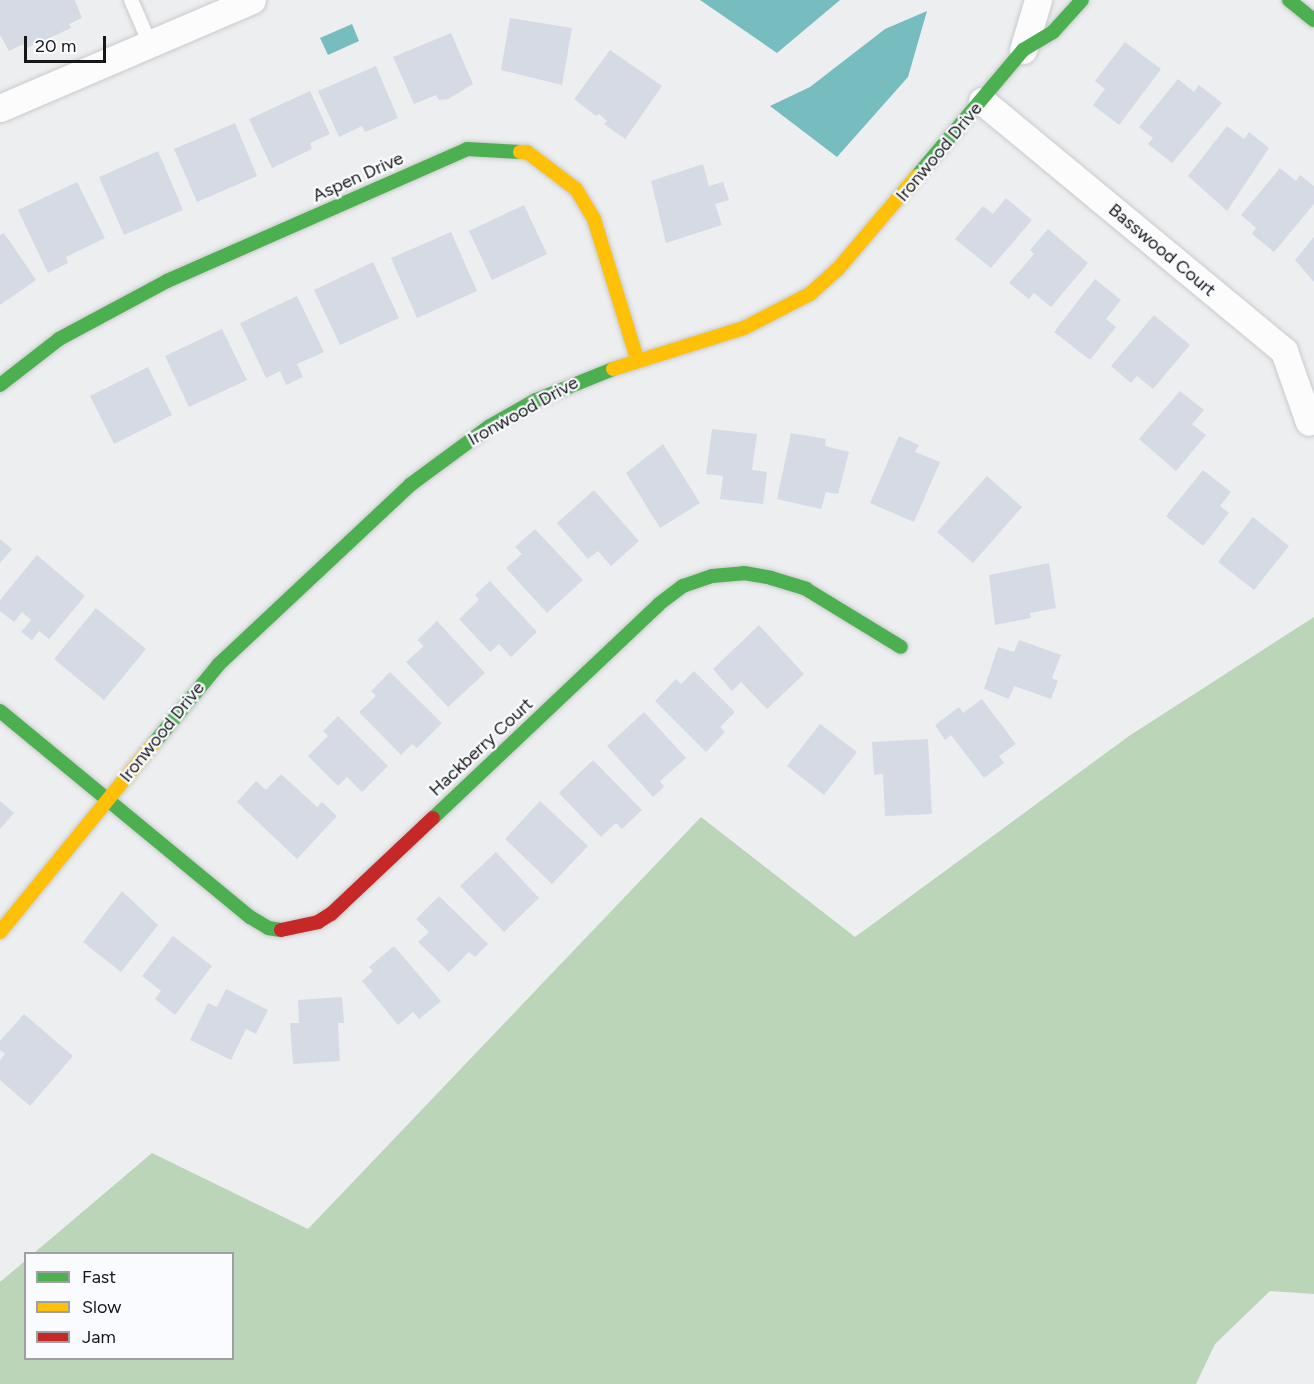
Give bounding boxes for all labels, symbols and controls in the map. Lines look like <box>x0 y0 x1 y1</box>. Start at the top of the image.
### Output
scale bar <box>27 24 110 62</box>
text: 20 m <box>35 35 76 57</box>
street label: Ironwood Drive <box>891 98 987 206</box>
street label: Aspen Drive <box>309 147 407 207</box>
street label: Basswood Court <box>1104 199 1220 301</box>
street label: Ironwood Drive <box>464 372 582 450</box>
street label: Ironwood Drive <box>115 678 209 786</box>
street label: Hackberry Court <box>425 693 537 801</box>
legend <box>24 1252 234 1360</box>
text: Fast <box>82 1266 116 1288</box>
text: Slow <box>82 1296 121 1318</box>
text: Jam <box>82 1326 116 1348</box>

